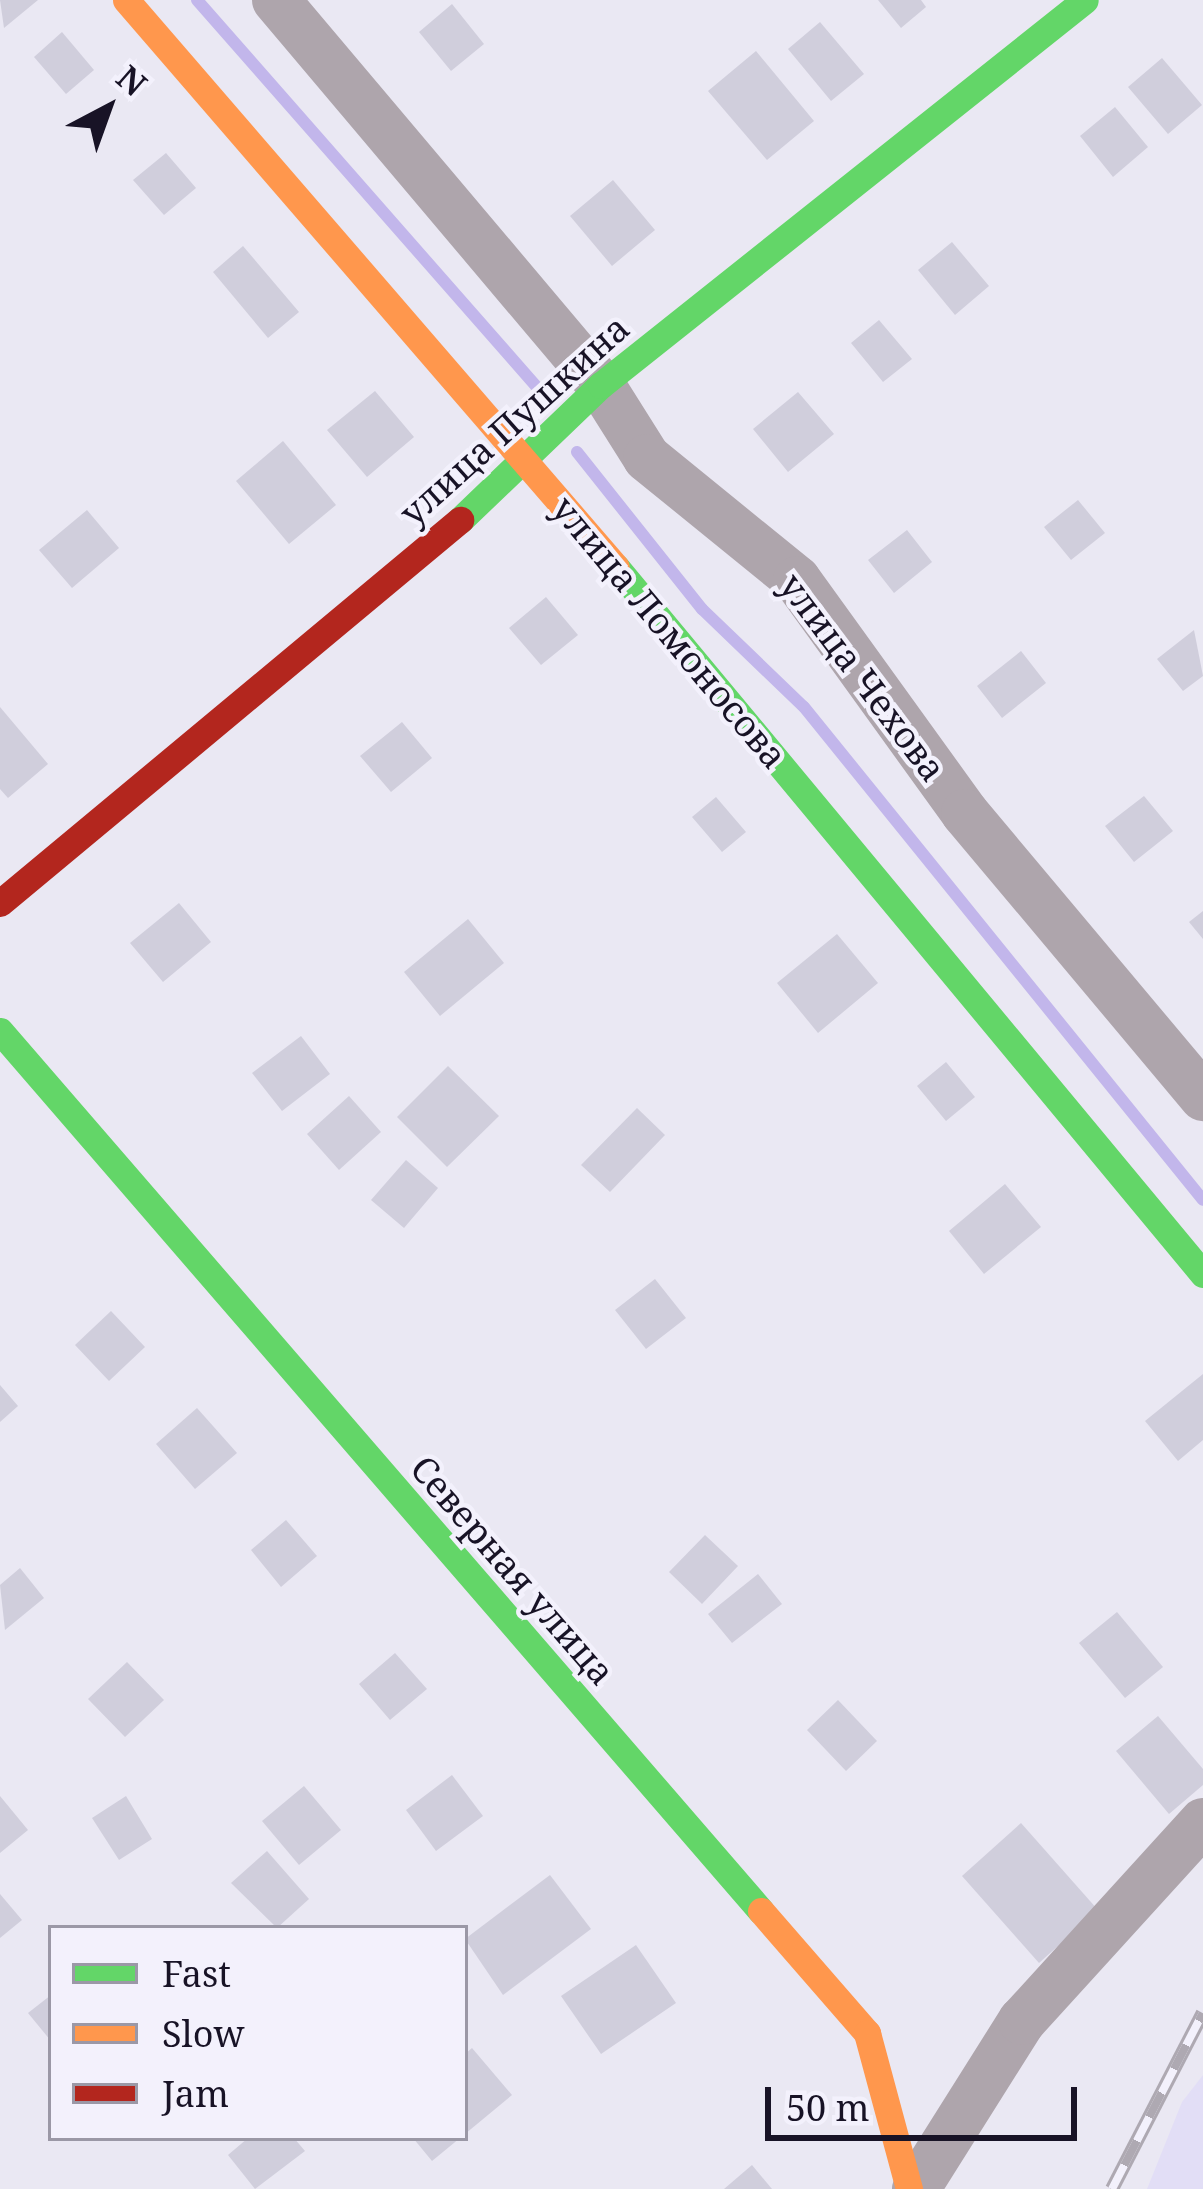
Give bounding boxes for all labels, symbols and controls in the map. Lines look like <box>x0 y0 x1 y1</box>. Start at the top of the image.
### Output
north arrow <box>48 48 168 168</box>
text: N <box>107 55 157 106</box>
street label: улица Пушкина <box>390 306 638 534</box>
street label: улица Ломоносова <box>544 487 796 777</box>
street label: улица Чехова <box>771 565 955 789</box>
street label: Северная улица <box>402 1447 624 1693</box>
legend <box>48 1925 468 2141</box>
text: Fast <box>162 1949 231 1998</box>
text: Slow <box>162 2009 245 2058</box>
scale bar <box>771 2063 1083 2137</box>
text: Jam <box>162 2069 229 2118</box>
text: 50 m <box>786 2083 870 2132</box>

